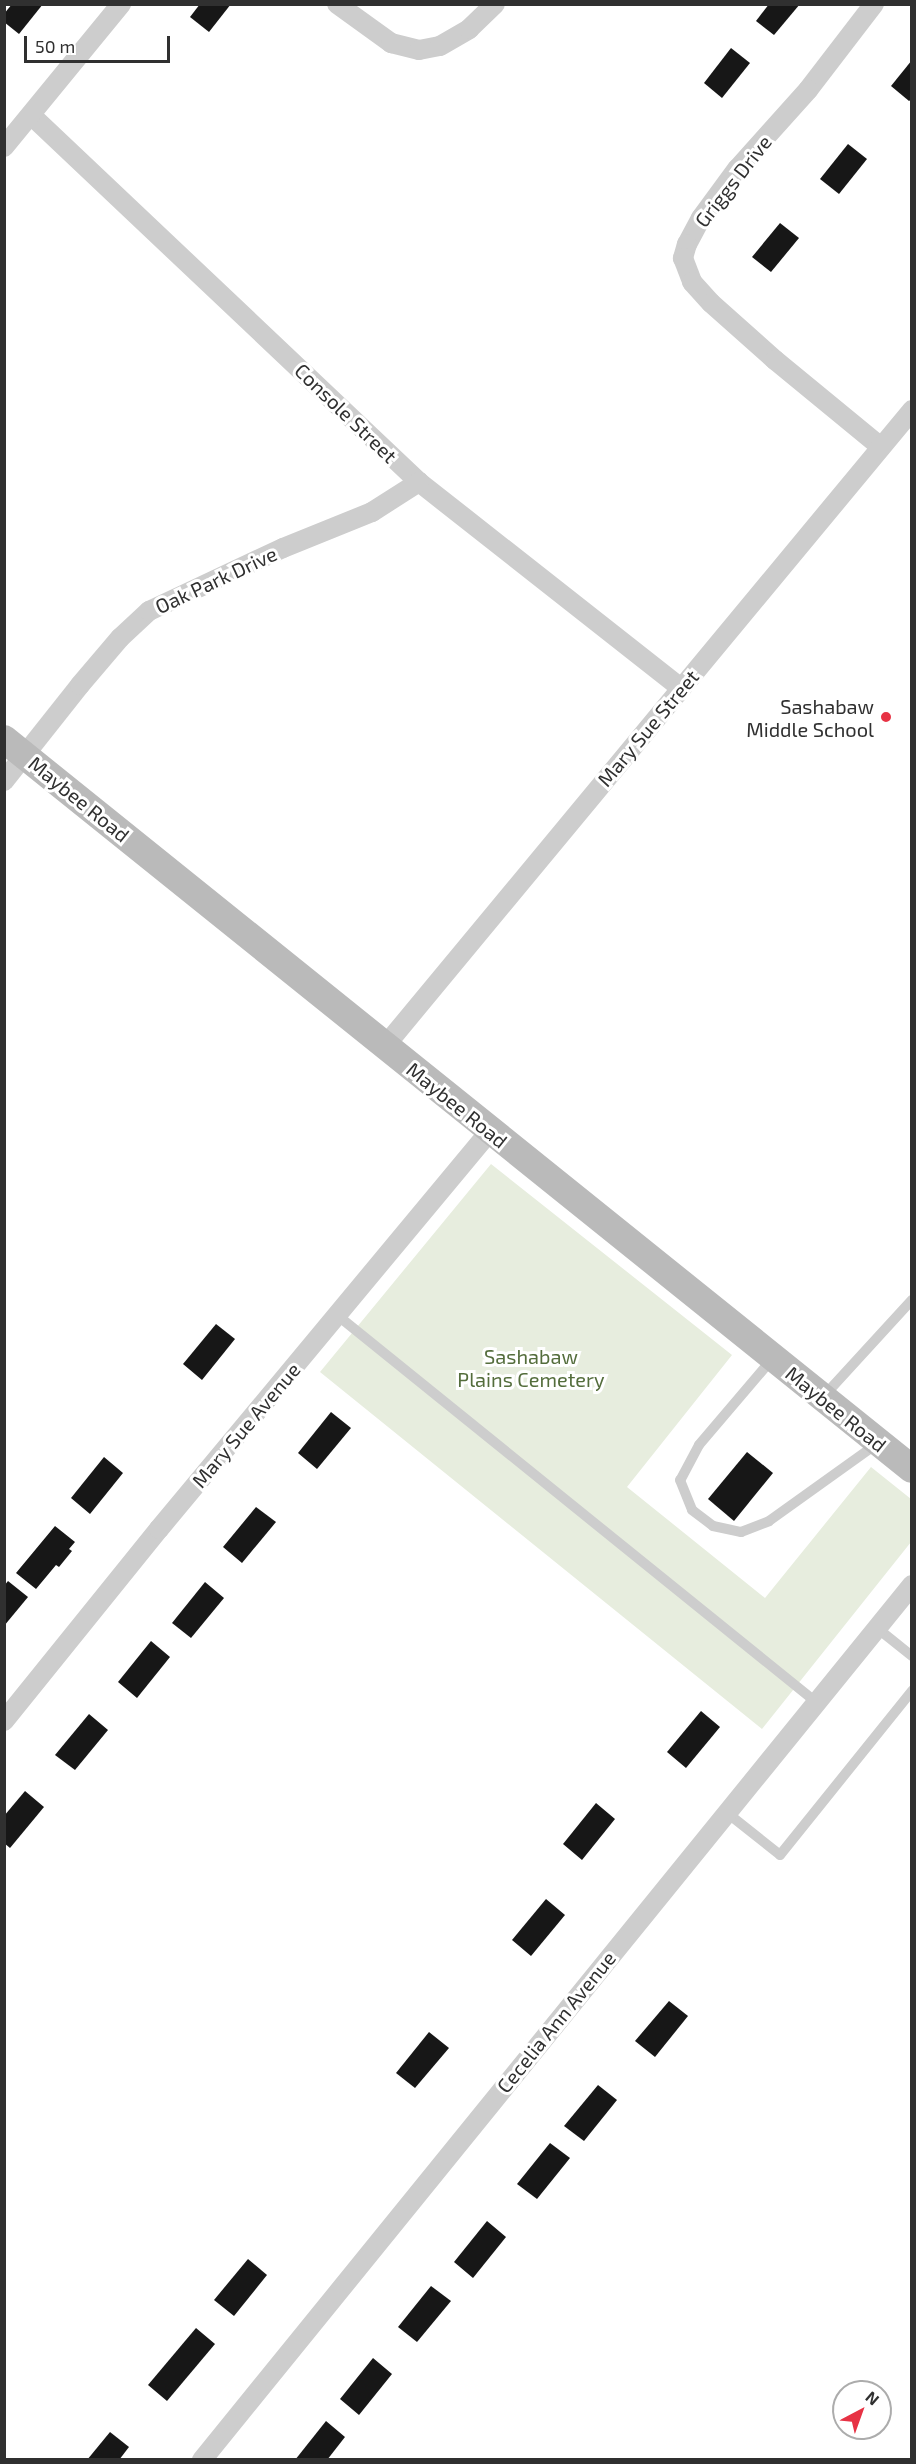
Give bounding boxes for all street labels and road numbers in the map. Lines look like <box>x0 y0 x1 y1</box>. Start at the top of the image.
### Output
street label: Griggs Drive <box>690 130 776 232</box>
street label: Console Street <box>290 358 402 468</box>
street label: Oak Park Drive <box>151 541 281 619</box>
street label: Mary Sue Street <box>592 665 704 791</box>
street label: Maybee Road <box>24 751 134 847</box>
street label: Maybee Road <box>402 1057 512 1153</box>
street label: Mary Sue Avenue <box>187 1357 305 1493</box>
street label: Maybee Road <box>781 1361 891 1457</box>
street label: Cecelia Ann Avenue <box>491 1946 621 2098</box>

